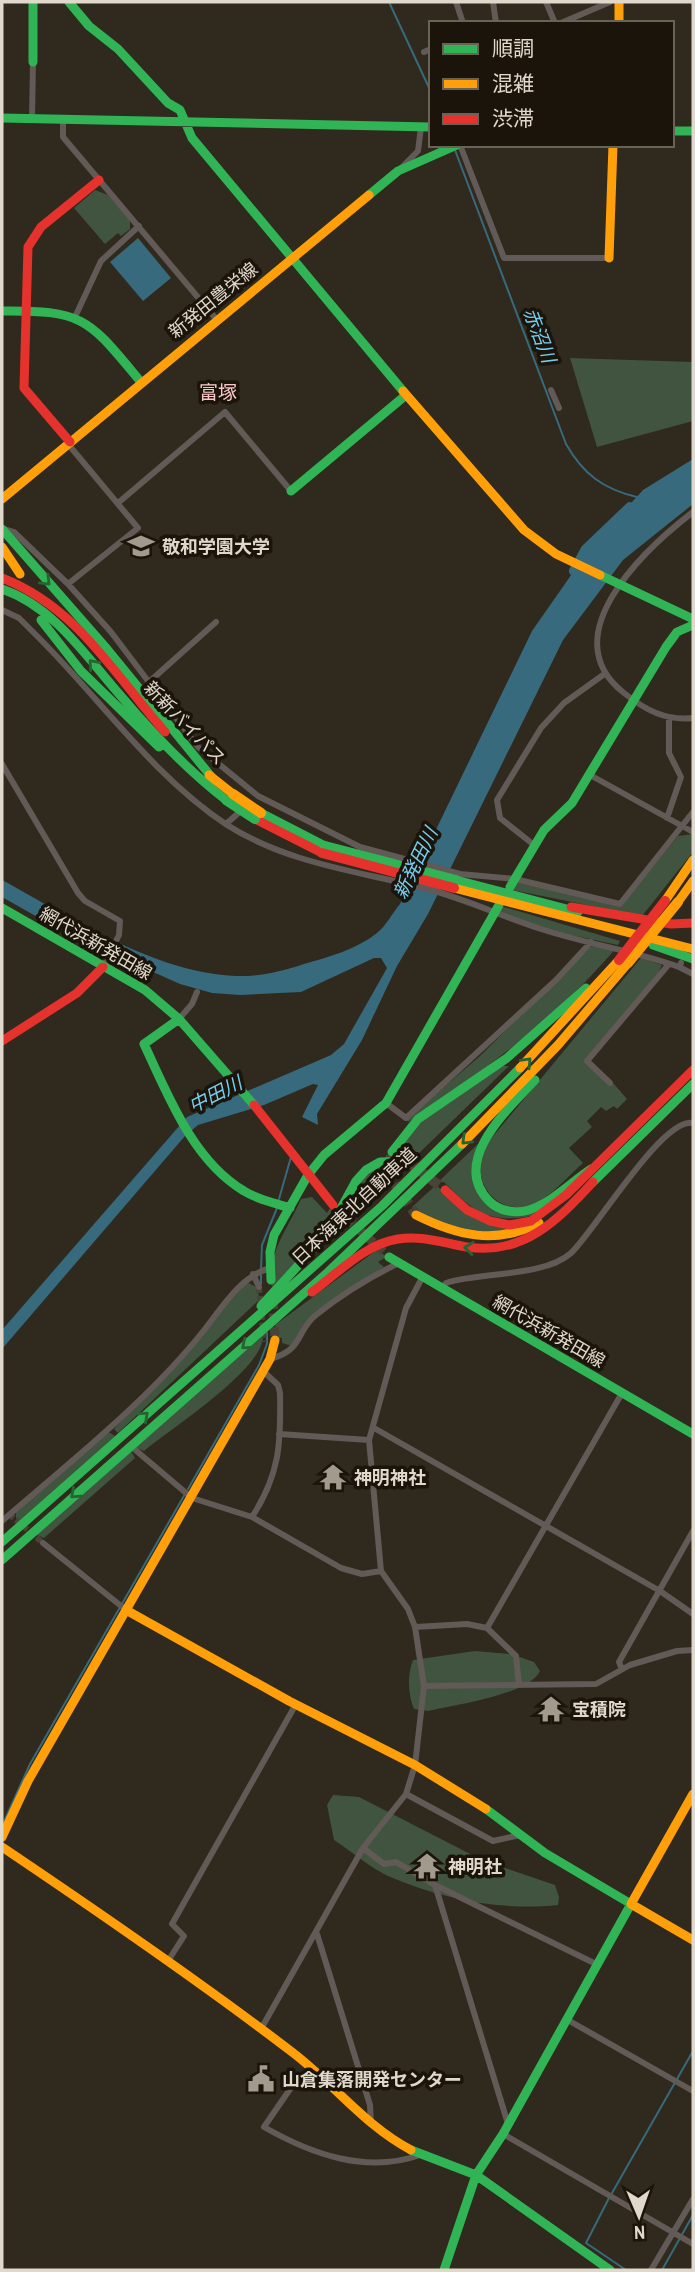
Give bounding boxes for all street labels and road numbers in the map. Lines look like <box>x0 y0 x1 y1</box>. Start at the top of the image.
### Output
street label: 新発田豊栄線 <box>163 256 263 344</box>
street label: 新新バイパス <box>139 676 231 770</box>
street label: 網代浜新発田線 <box>35 901 157 985</box>
street label: 日本海東北自動車道 <box>286 1142 422 1270</box>
street label: 網代浜新発田線 <box>488 1289 610 1373</box>

